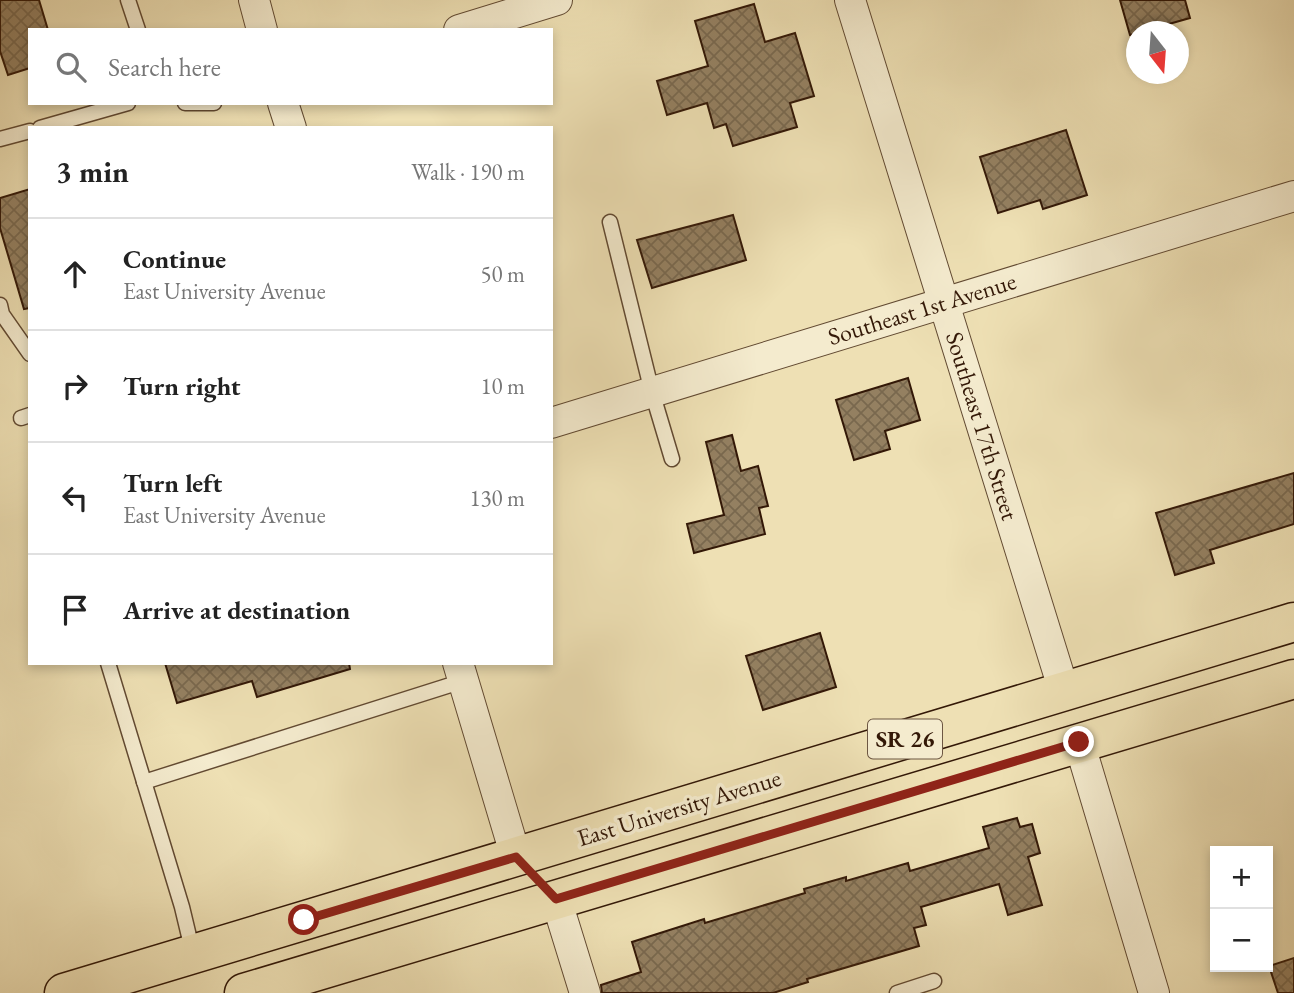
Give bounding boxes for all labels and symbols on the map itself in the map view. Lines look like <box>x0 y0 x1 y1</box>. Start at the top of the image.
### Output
north arrow <box>1126 21 1189 84</box>
street label: Southeast 1st Avenue <box>824 265 1020 352</box>
street label: Southeast 17th Street <box>939 328 1026 524</box>
road number: SR 26 <box>868 720 942 758</box>
route end <box>1063 726 1094 757</box>
street label: East University Avenue <box>573 762 785 853</box>
route start <box>288 904 319 935</box>

